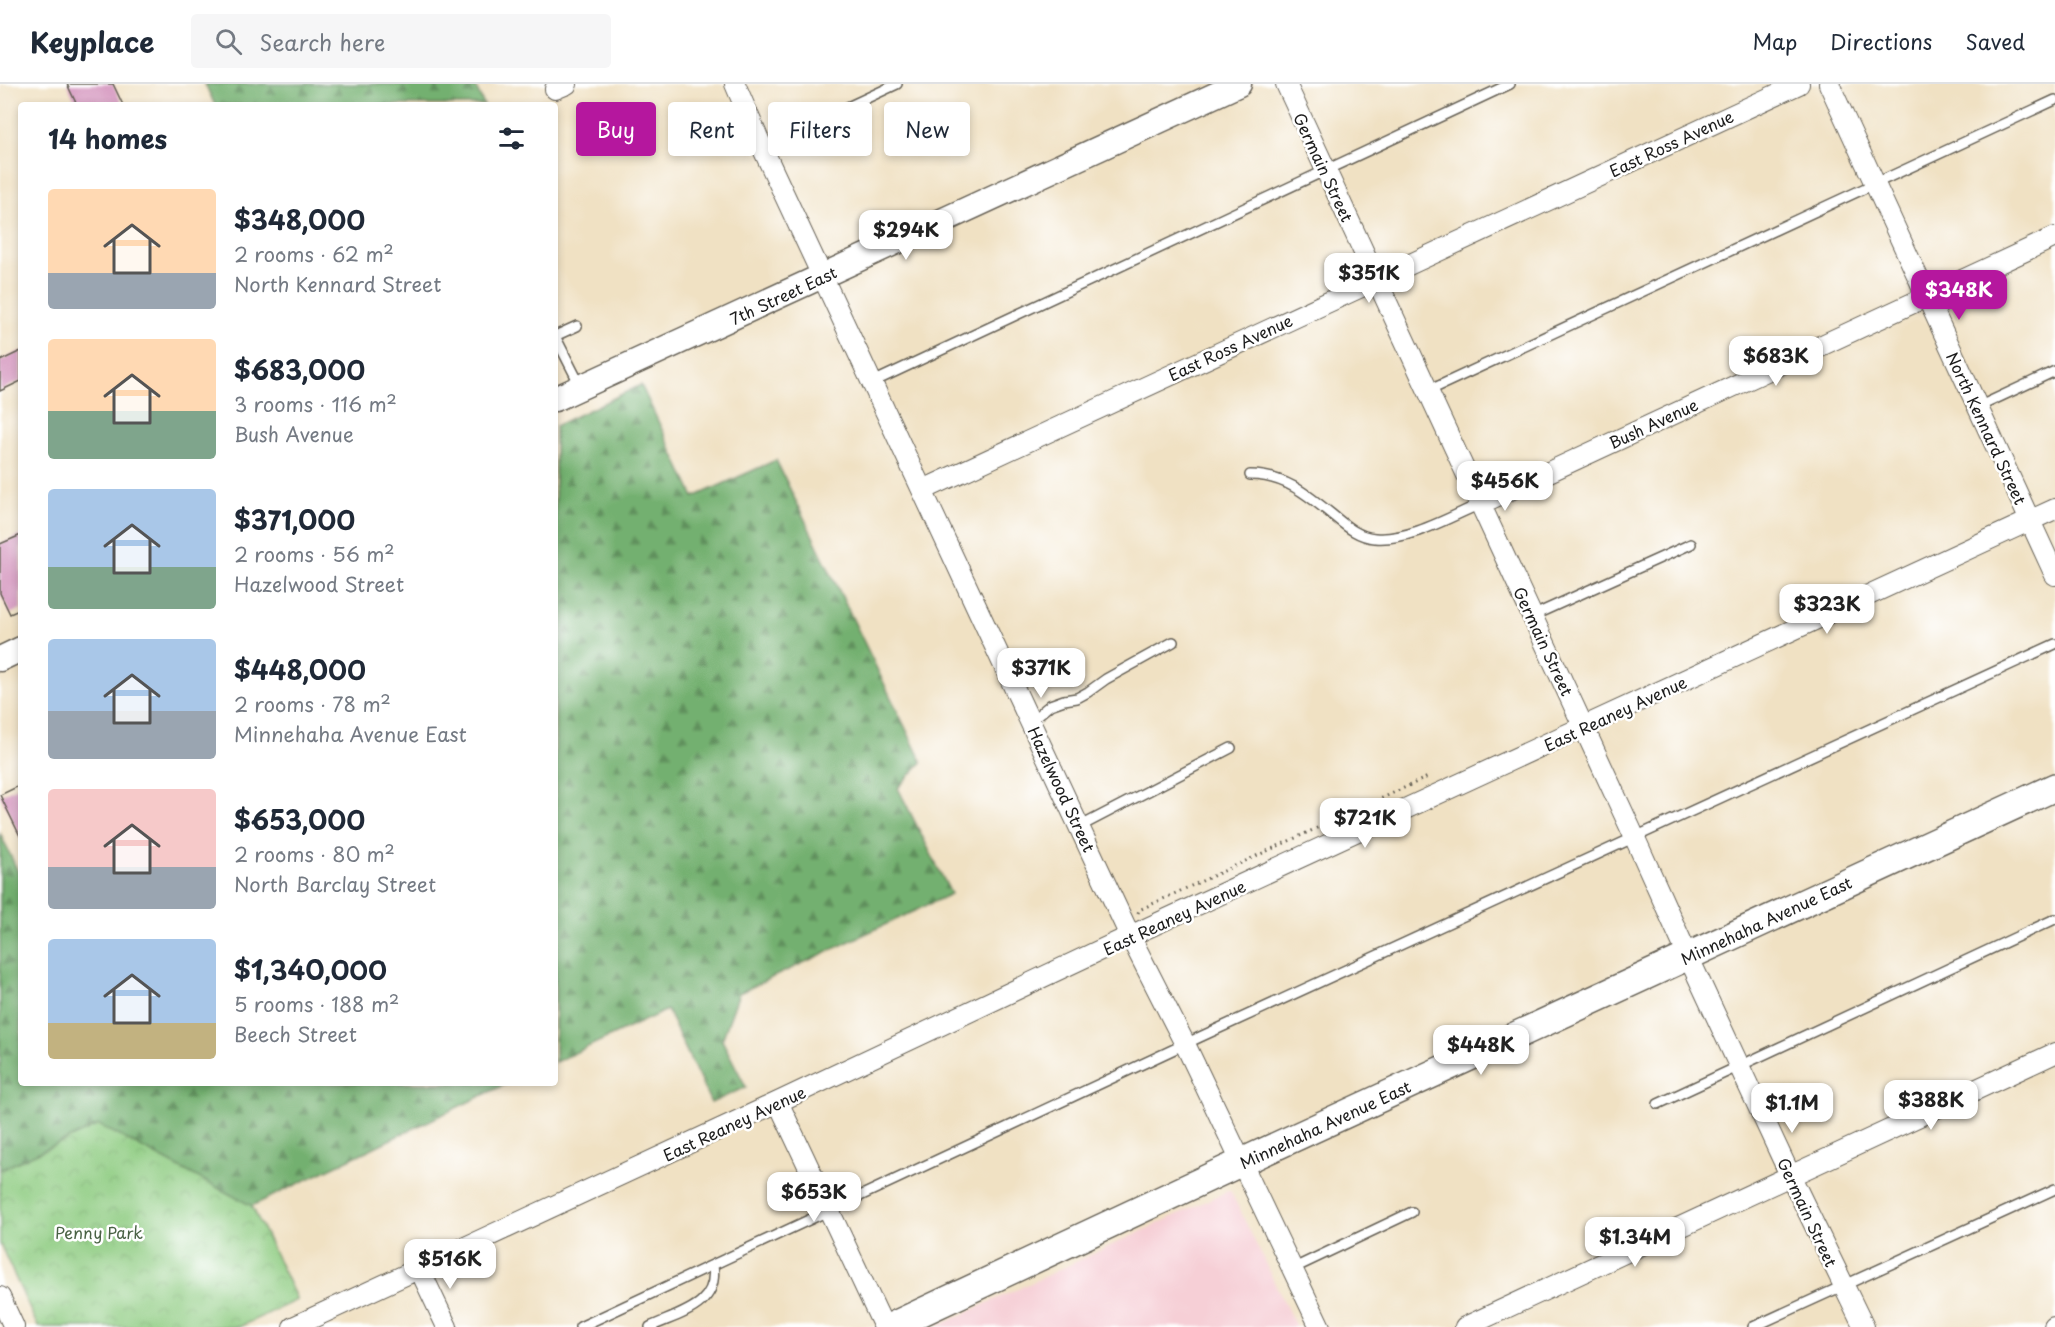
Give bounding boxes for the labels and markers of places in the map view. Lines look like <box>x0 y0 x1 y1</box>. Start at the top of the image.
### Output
pin: $294K <box>864 210 948 261</box>
pin: $351K <box>1327 253 1411 304</box>
pin: $348K <box>1917 270 2001 321</box>
pin: $683K <box>1734 336 1818 387</box>
pin: $456K <box>1463 461 1547 512</box>
pin: $323K <box>1785 584 1869 635</box>
pin: $371K <box>999 648 1083 699</box>
pin: $721K <box>1323 798 1407 849</box>
pin: $448K <box>1439 1025 1523 1076</box>
pin: $388K <box>1889 1080 1973 1131</box>
pin: $1.1M <box>1750 1083 1834 1134</box>
pin: $653K <box>772 1172 856 1223</box>
pin: $1.34M <box>1586 1217 1684 1268</box>
pin: $516K <box>408 1239 492 1290</box>

